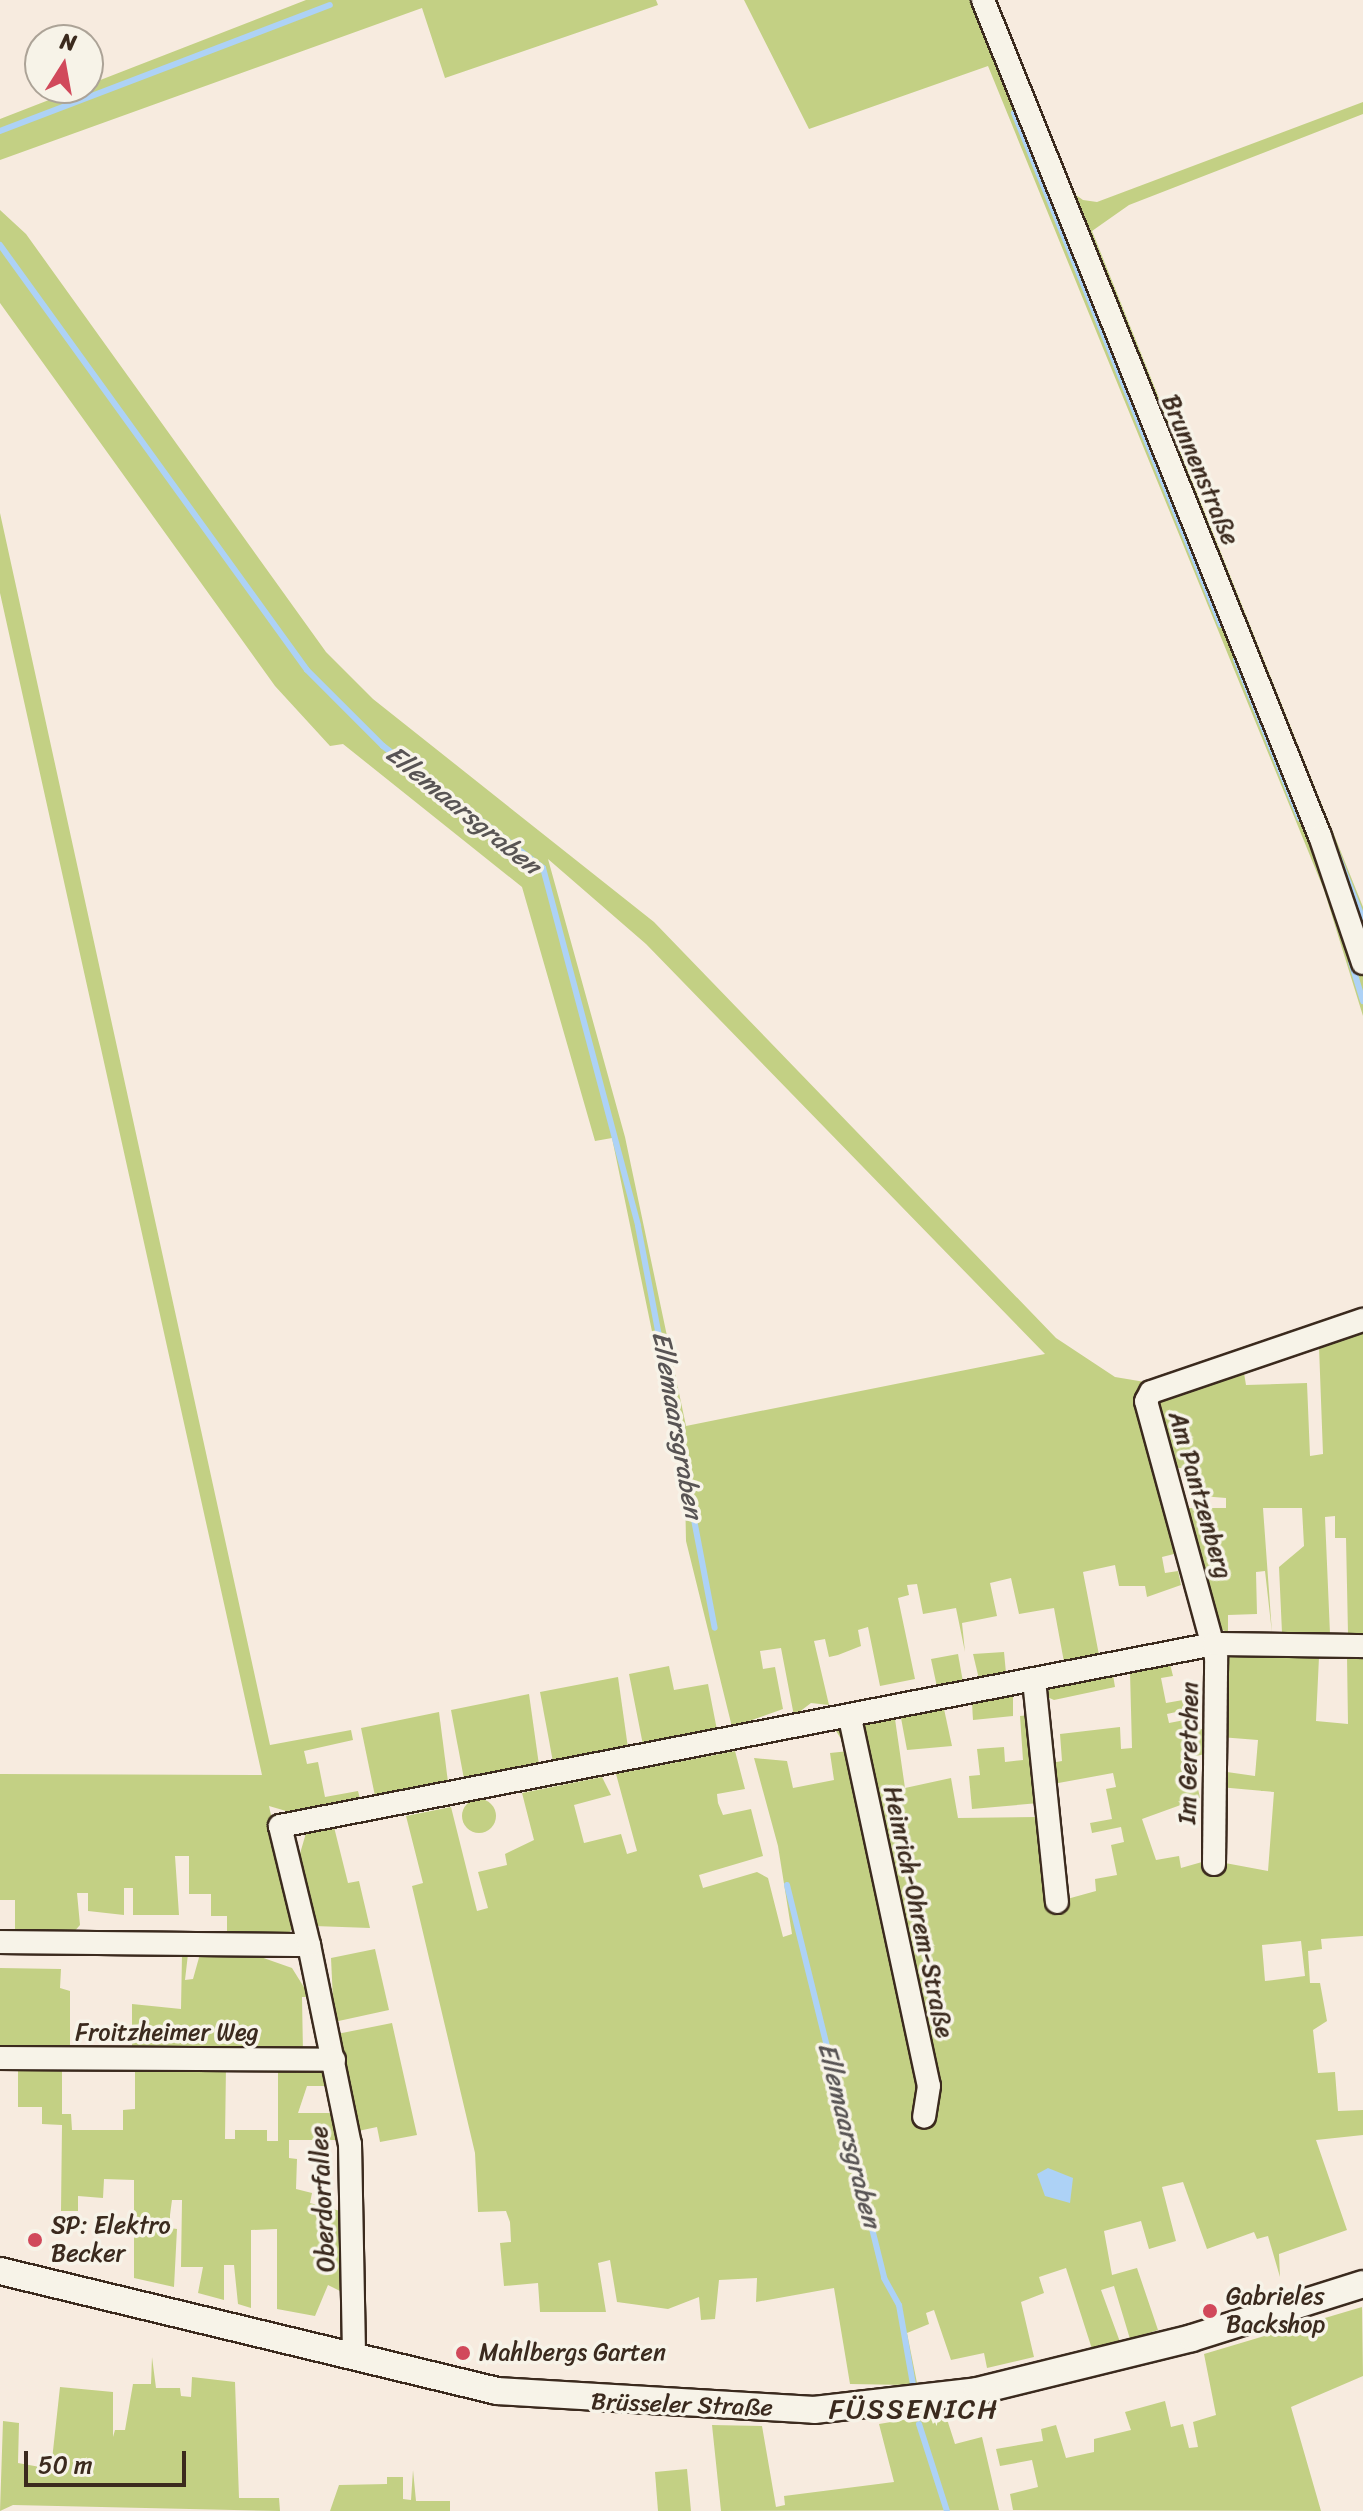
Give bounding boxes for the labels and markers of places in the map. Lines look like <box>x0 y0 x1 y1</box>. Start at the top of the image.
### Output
place label: SP: Elektro Becker <box>51 2212 171 2268</box>
marker: SP: Elektro Becker <box>26 2231 44 2249</box>
place label: Gabrieles Backshop <box>1226 2283 1325 2339</box>
marker: Gabrieles Backshop <box>1201 2302 1219 2320</box>
place label: Mahlbergs Garten <box>479 2339 666 2367</box>
marker: Mahlbergs Garten <box>454 2344 472 2362</box>

